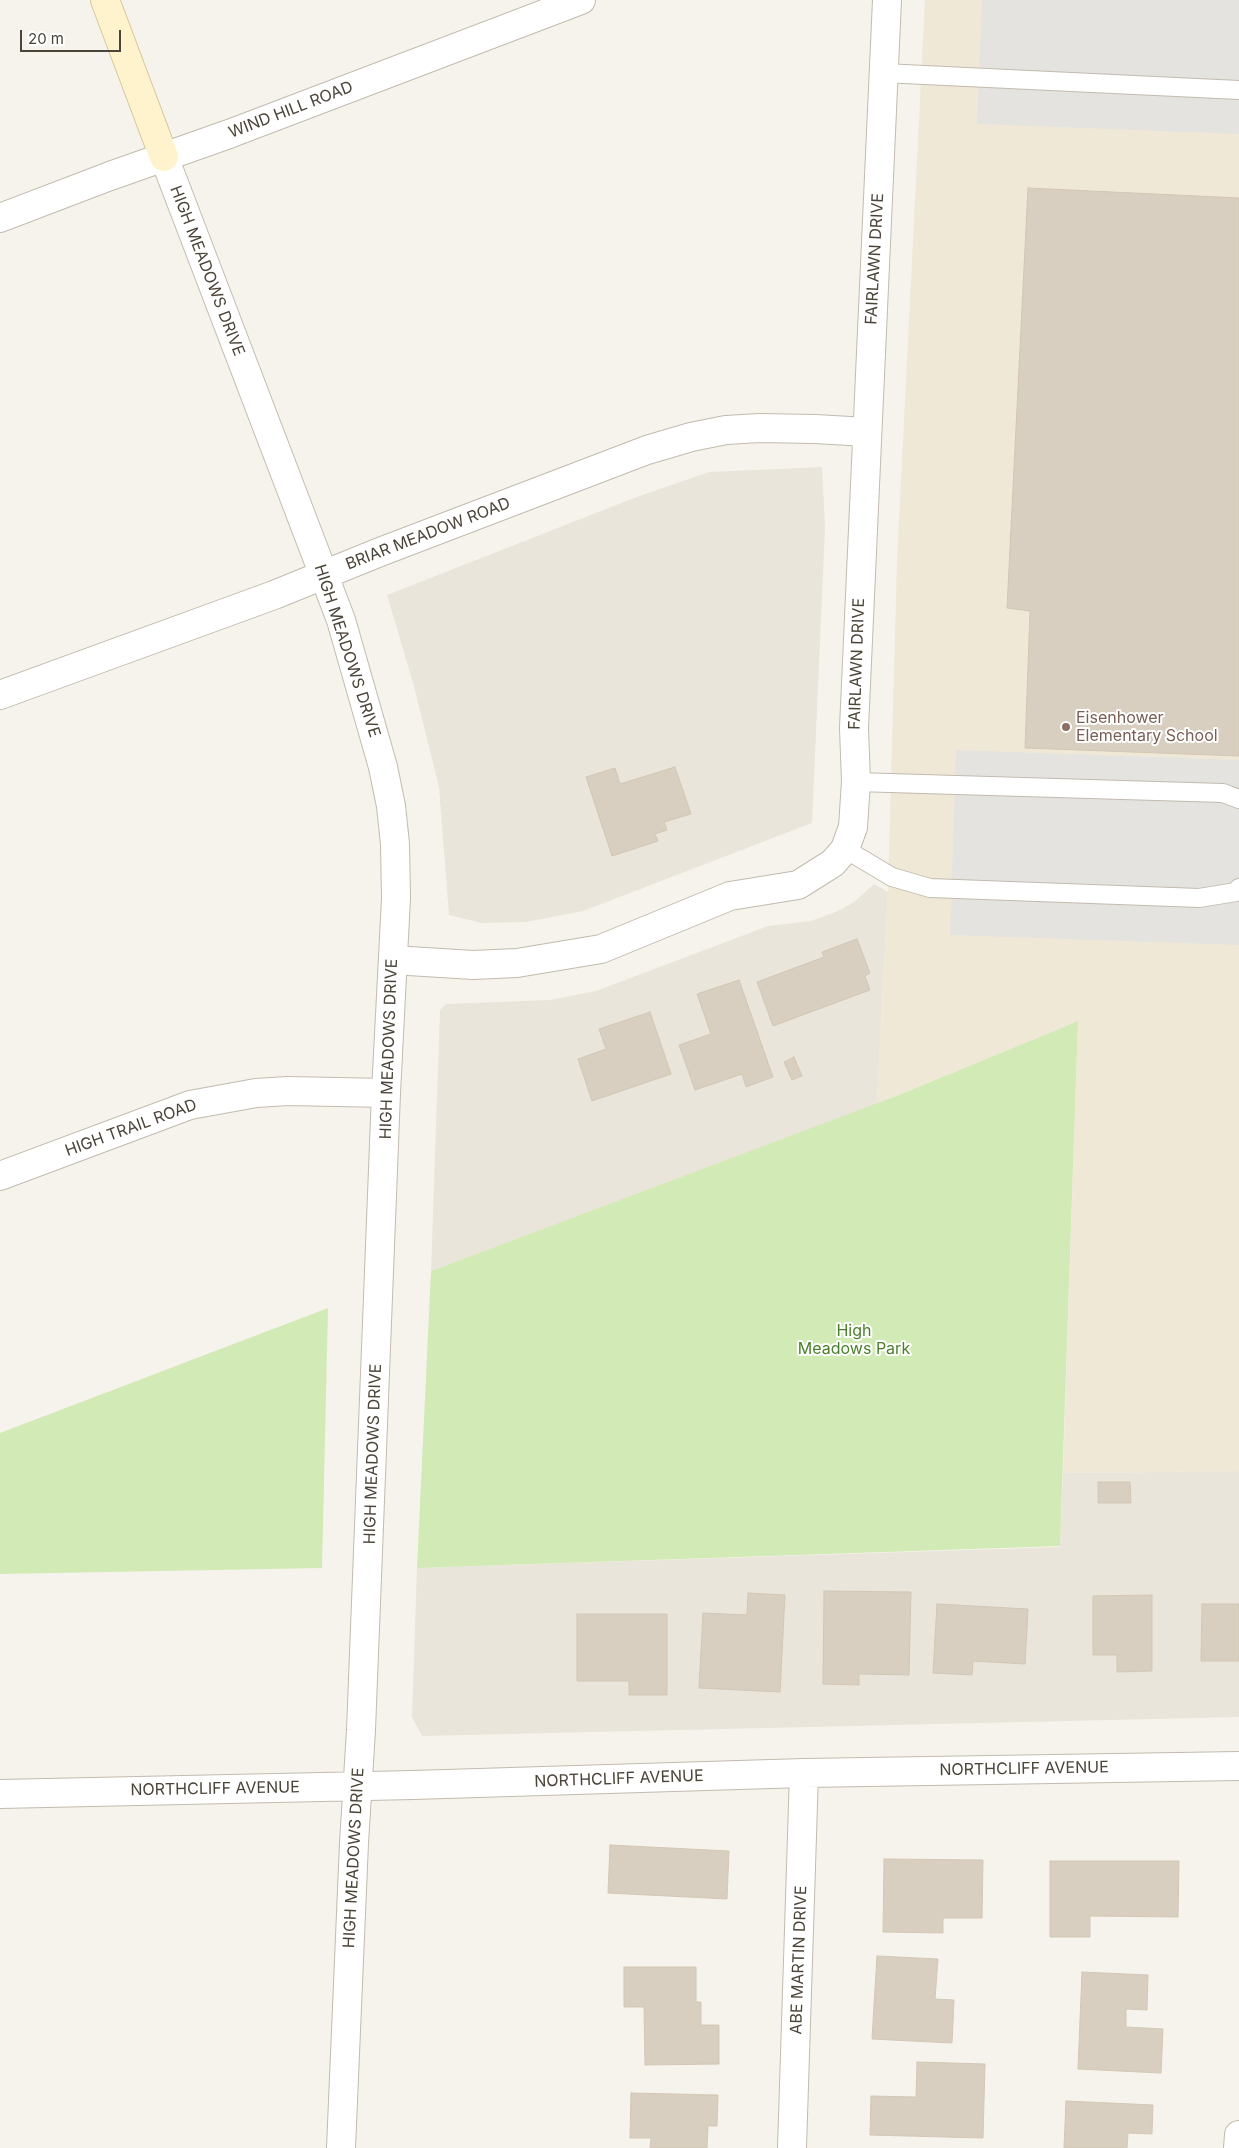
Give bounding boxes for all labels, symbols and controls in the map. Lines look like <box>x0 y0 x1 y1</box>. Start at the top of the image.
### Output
scale bar <box>22 20 124 52</box>
text: 20 m <box>28 29 64 48</box>
street label: WIND HILL ROAD <box>226 77 356 143</box>
street label: HIGH MEADOWS DRIVE <box>166 183 248 359</box>
street label: FAIRLAWN DRIVE <box>862 193 888 325</box>
street label: BRIAR MEADOW ROAD <box>343 494 513 574</box>
street label: HIGH MEADOWS DRIVE <box>310 562 384 740</box>
street label: FAIRLAWN DRIVE <box>845 598 869 730</box>
place label: Eisenhower Elementary School <box>1076 708 1218 746</box>
marker: Eisenhower Elementary School <box>1060 721 1072 733</box>
street label: HIGH MEADOWS DRIVE <box>376 958 402 1140</box>
street label: HIGH TRAIL ROAD <box>63 1095 199 1161</box>
park label: High Meadows Park <box>798 1321 910 1359</box>
street label: HIGH MEADOWS DRIVE <box>360 1363 386 1545</box>
street label: NORTHCLIFF AVENUE <box>939 1758 1109 1780</box>
street label: NORTHCLIFF AVENUE <box>534 1766 704 1792</box>
street label: HIGH MEADOWS DRIVE <box>340 1767 368 1949</box>
street label: NORTHCLIFF AVENUE <box>130 1778 300 1800</box>
street label: ABE MARTIN DRIVE <box>787 1885 811 2035</box>

